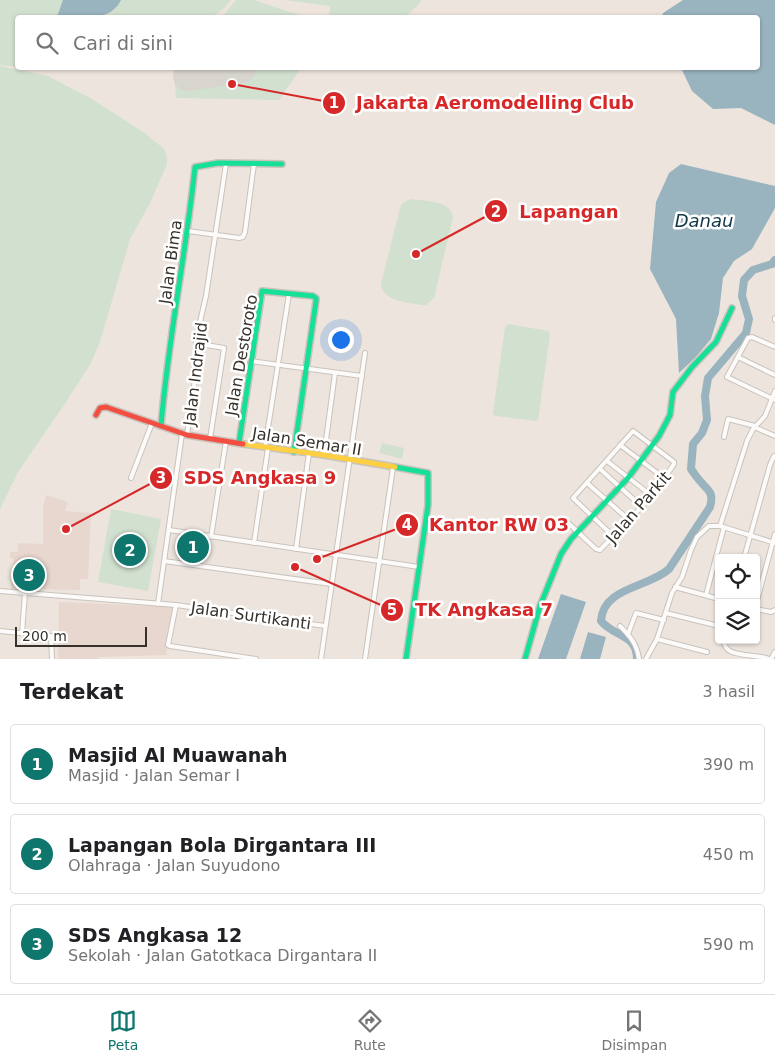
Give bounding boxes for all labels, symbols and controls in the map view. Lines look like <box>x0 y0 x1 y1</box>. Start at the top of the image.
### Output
search box <box>15 15 760 70</box>
icon: search <box>33 29 61 57</box>
text: Cari di sini <box>73 32 173 54</box>
callout: Jakarta Aeromodelling Club <box>321 86 644 119</box>
text: Jakarta Aeromodelling Club <box>354 92 634 113</box>
text: 1 <box>329 94 339 112</box>
callout: Lapangan <box>484 195 628 228</box>
text: Lapangan <box>519 201 619 222</box>
text: 2 <box>491 203 501 221</box>
water label: Danau <box>675 210 733 231</box>
street label: Jalan Bima <box>155 219 186 306</box>
street label: Jalan Destoroto <box>221 293 261 418</box>
street label: Jalan Indrajid <box>180 321 211 428</box>
your location <box>328 327 354 353</box>
street label: Jalan Semar II <box>250 423 363 460</box>
callout: SDS Angkasa 9 <box>149 461 346 494</box>
text: SDS Angkasa 9 <box>184 467 336 488</box>
street label: Jalan Parkit <box>601 467 675 548</box>
text: 3 <box>156 469 166 487</box>
callout: Kantor RW 03 <box>394 509 579 542</box>
text: Kantor RW 03 <box>429 514 569 535</box>
text: 4 <box>402 516 412 534</box>
pin: 1 <box>177 528 209 566</box>
pin: 2 <box>114 531 146 569</box>
map controls <box>715 554 760 644</box>
button: locate <box>715 554 760 599</box>
pin: 3 <box>13 556 45 594</box>
callout: TK Angkasa 7 <box>380 593 563 626</box>
street label: Jalan Surtikanti <box>189 598 312 633</box>
text: TK Angkasa 7 <box>415 599 553 620</box>
button: layers <box>715 599 760 644</box>
text: 5 <box>387 601 397 619</box>
scale bar <box>15 624 148 647</box>
text: 200 m <box>22 628 67 644</box>
text: Terdekat <box>20 680 124 704</box>
text: 3 hasil <box>703 682 755 701</box>
text: Masjid Al Muawanah <box>68 744 288 766</box>
text: 1 <box>31 755 43 774</box>
text: 390 m <box>703 755 754 774</box>
text: Masjid · Jalan Semar I <box>68 766 240 785</box>
text: Lapangan Bola Dirgantara III <box>68 834 376 856</box>
text: 2 <box>31 845 43 864</box>
text: 450 m <box>703 845 754 864</box>
text: Olahraga · Jalan Suyudono <box>68 856 280 875</box>
text: SDS Angkasa 12 <box>68 924 242 946</box>
text: 3 <box>31 935 43 954</box>
text: 590 m <box>703 935 754 954</box>
text: Sekolah · Jalan Gatotkaca Dirgantara II <box>68 946 377 965</box>
tab: Peta <box>108 1007 138 1053</box>
tab: Rute <box>354 1007 386 1053</box>
tab: Disimpan <box>601 1007 667 1053</box>

